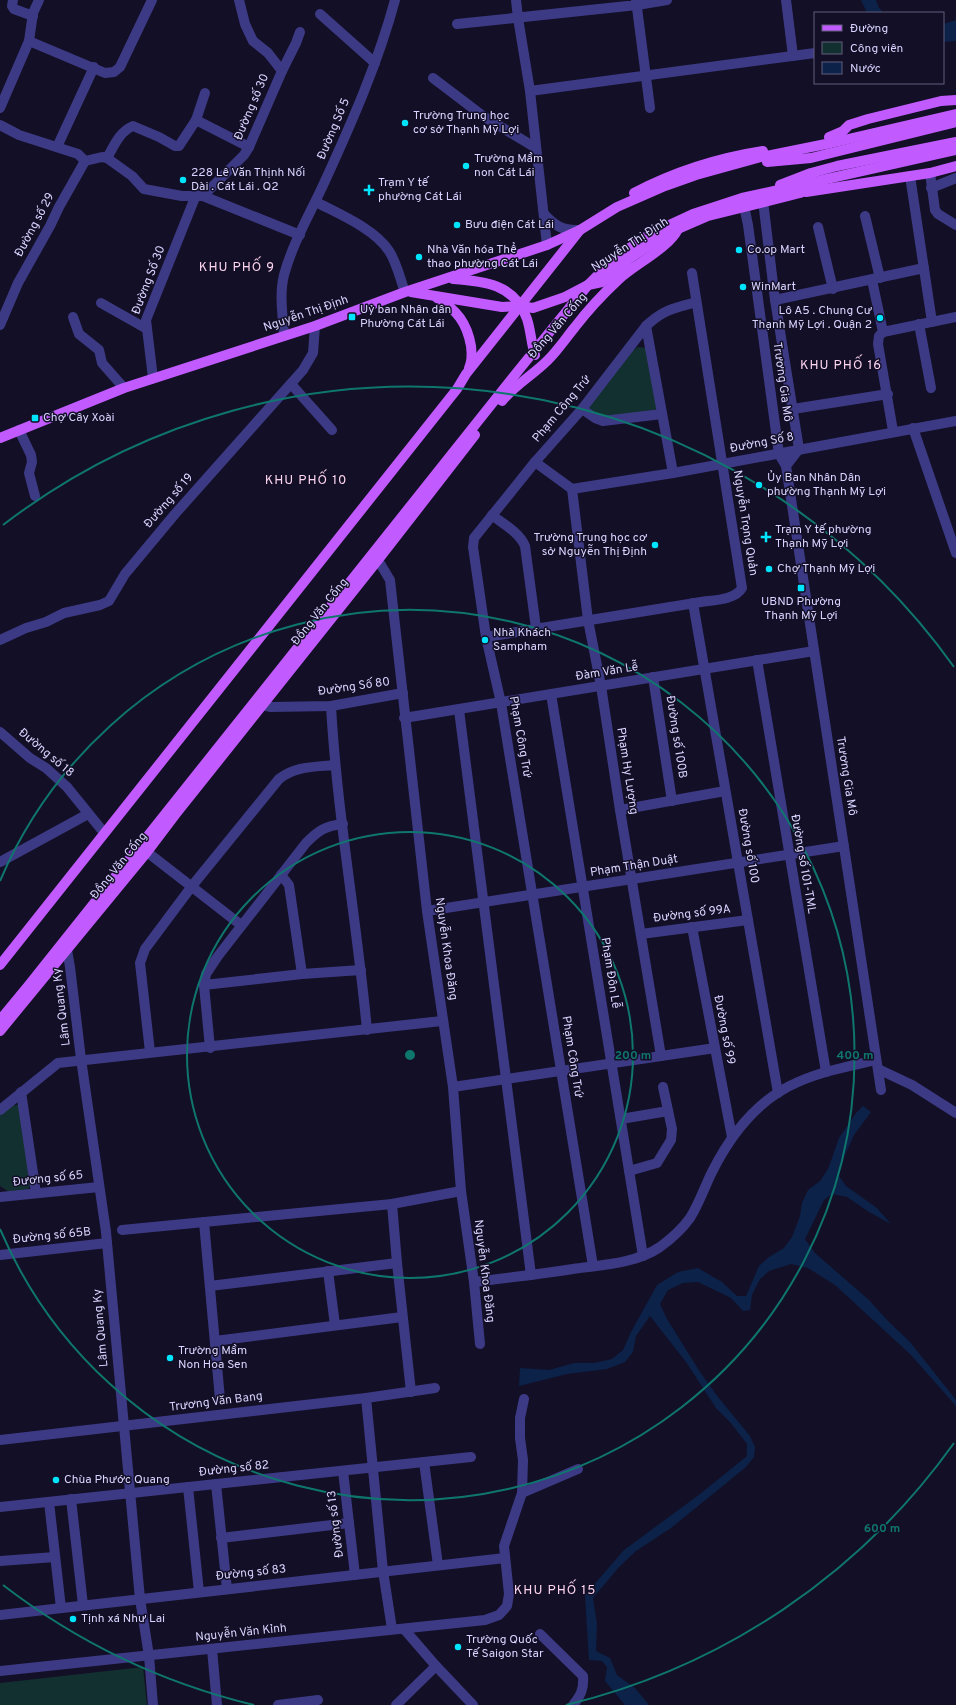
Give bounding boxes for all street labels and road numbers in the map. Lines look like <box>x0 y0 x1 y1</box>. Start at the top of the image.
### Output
street label: Đường số 30 <box>231 71 273 143</box>
street label: Đường Số 5 <box>314 96 354 162</box>
street label: Đường số 29 <box>11 190 59 260</box>
street label: Nguyễn Thị Định <box>588 214 672 276</box>
street label: Đường Số 30 <box>129 243 169 317</box>
street label: Đồng Văn Cống <box>525 290 591 362</box>
street label: Nguyễn Thị Định <box>261 292 351 336</box>
street label: Trương Gia Mô <box>769 341 796 423</box>
street label: Phạm Công Trứ <box>529 371 595 446</box>
street label: Đường Số 8 <box>729 429 795 457</box>
street label: Nguyễn Trọng Quản <box>729 469 761 577</box>
street label: Đường số 19 <box>141 470 197 532</box>
street label: Đồng Văn Cống <box>288 575 352 649</box>
street label: Đàm Văn Lễ <box>575 659 639 685</box>
street label: Đường Số 80 <box>317 674 391 700</box>
street label: Đường số 100B <box>662 694 690 780</box>
street label: Phạm Công Trứ <box>505 695 535 780</box>
street label: Đường số 18 <box>15 725 77 781</box>
street label: Phạm Hy Lượng <box>612 726 642 816</box>
street label: Trương Gia Mô <box>832 735 860 817</box>
street label: Đường số 100 <box>734 807 762 885</box>
street label: Đường số 101-TML <box>786 813 820 915</box>
street label: Đồng Văn Cống <box>87 829 151 903</box>
street label: Phạm Thận Duật <box>589 851 679 881</box>
street label: Nguyễn Khoa Đăng <box>431 897 461 1001</box>
street label: Đường số 99A <box>652 901 732 927</box>
street label: Phạm Đôn Lễ <box>596 936 624 1010</box>
street label: Lâm Quang Ky <box>49 967 75 1047</box>
street label: Đường số 99 <box>709 994 739 1066</box>
street label: Phạm Công Trứ <box>558 1015 587 1100</box>
street label: Đương số 65 <box>12 1167 84 1191</box>
street label: Nguyễn Khoa Đăng <box>470 1219 498 1323</box>
street label: Đường số 65B <box>12 1224 92 1248</box>
street label: Lâm Quang Ky <box>90 1288 112 1368</box>
street label: Trương Văn Bang <box>168 1388 264 1416</box>
street label: Đường số 82 <box>198 1457 270 1481</box>
street label: Đường số 13 <box>324 1489 348 1559</box>
street label: Đường số 83 <box>215 1561 287 1585</box>
street label: Nguyễn Văn Kỉnh <box>195 1620 287 1646</box>

